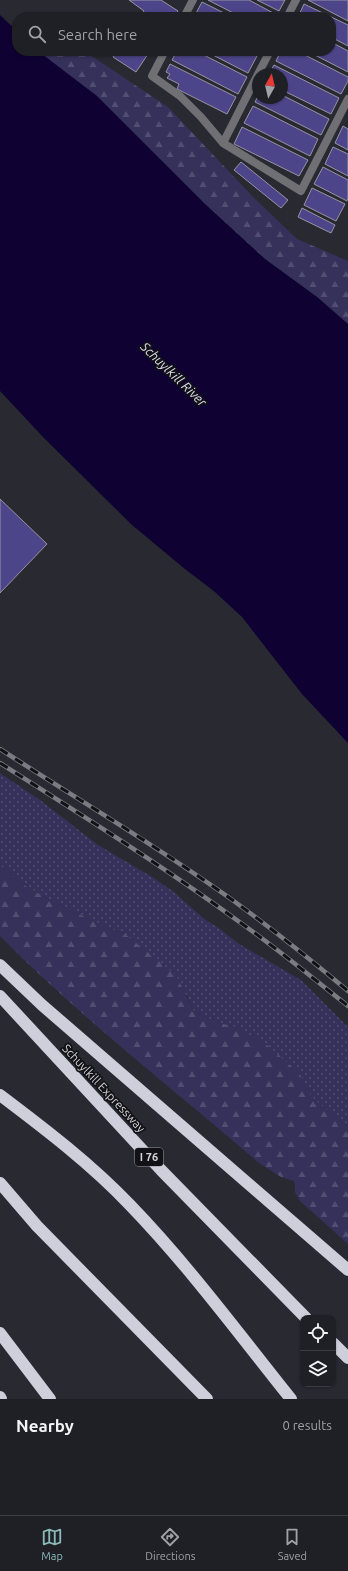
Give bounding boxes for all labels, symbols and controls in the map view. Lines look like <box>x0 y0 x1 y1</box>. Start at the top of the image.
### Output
search box <box>12 12 336 56</box>
icon: search <box>26 23 48 45</box>
text: Search here <box>58 26 137 43</box>
north arrow <box>252 68 288 104</box>
water label: Schuylkill River <box>138 338 210 410</box>
street label: Schuylkill Expressway <box>60 1041 148 1135</box>
road number: I 76 <box>135 1148 163 1166</box>
map controls <box>300 1315 336 1387</box>
button: locate <box>300 1315 336 1351</box>
button: layers <box>300 1351 336 1387</box>
text: Nearby <box>16 1416 74 1435</box>
text: 0 results <box>282 1418 332 1432</box>
tab: Map <box>41 1526 63 1562</box>
tab: Directions <box>145 1526 195 1562</box>
tab: Saved <box>278 1526 307 1562</box>

